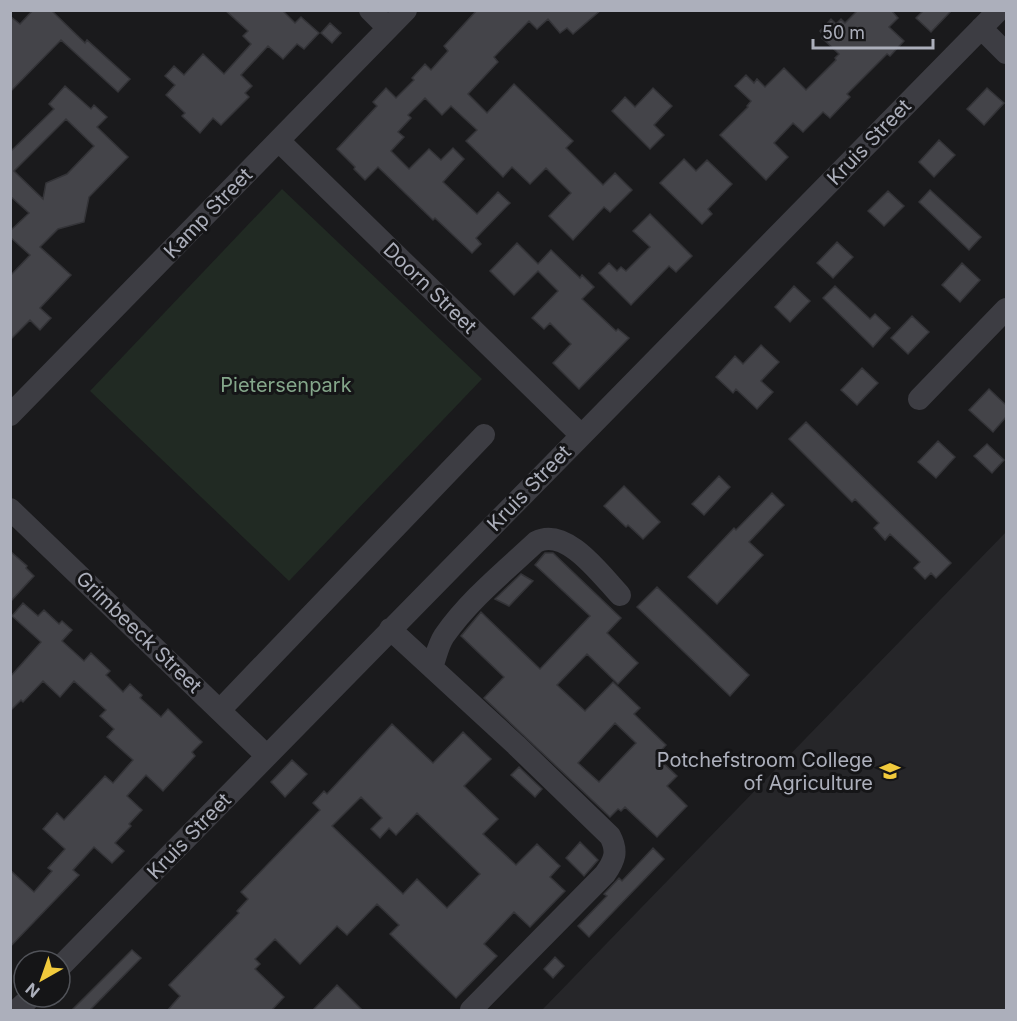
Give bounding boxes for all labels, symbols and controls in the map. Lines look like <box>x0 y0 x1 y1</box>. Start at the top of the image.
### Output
scale bar <box>813 12 933 50</box>
text: 50 m <box>822 22 865 43</box>
street label: Kruis Street <box>822 94 916 190</box>
street label: Kamp Street <box>159 162 257 263</box>
street label: Doorn Street <box>378 238 482 339</box>
park label: Pietersenpark <box>220 373 352 397</box>
street label: Kruis Street <box>482 440 576 536</box>
street label: Grimbeeck Street <box>71 566 207 698</box>
place label: Potchefstroom College of Agriculture <box>657 748 873 795</box>
school or university icon: Potchefstroom College of Agriculture <box>878 759 902 783</box>
street label: Kruis Street <box>142 788 236 884</box>
north arrow <box>12 949 72 1009</box>
text: N <box>21 979 43 1002</box>

